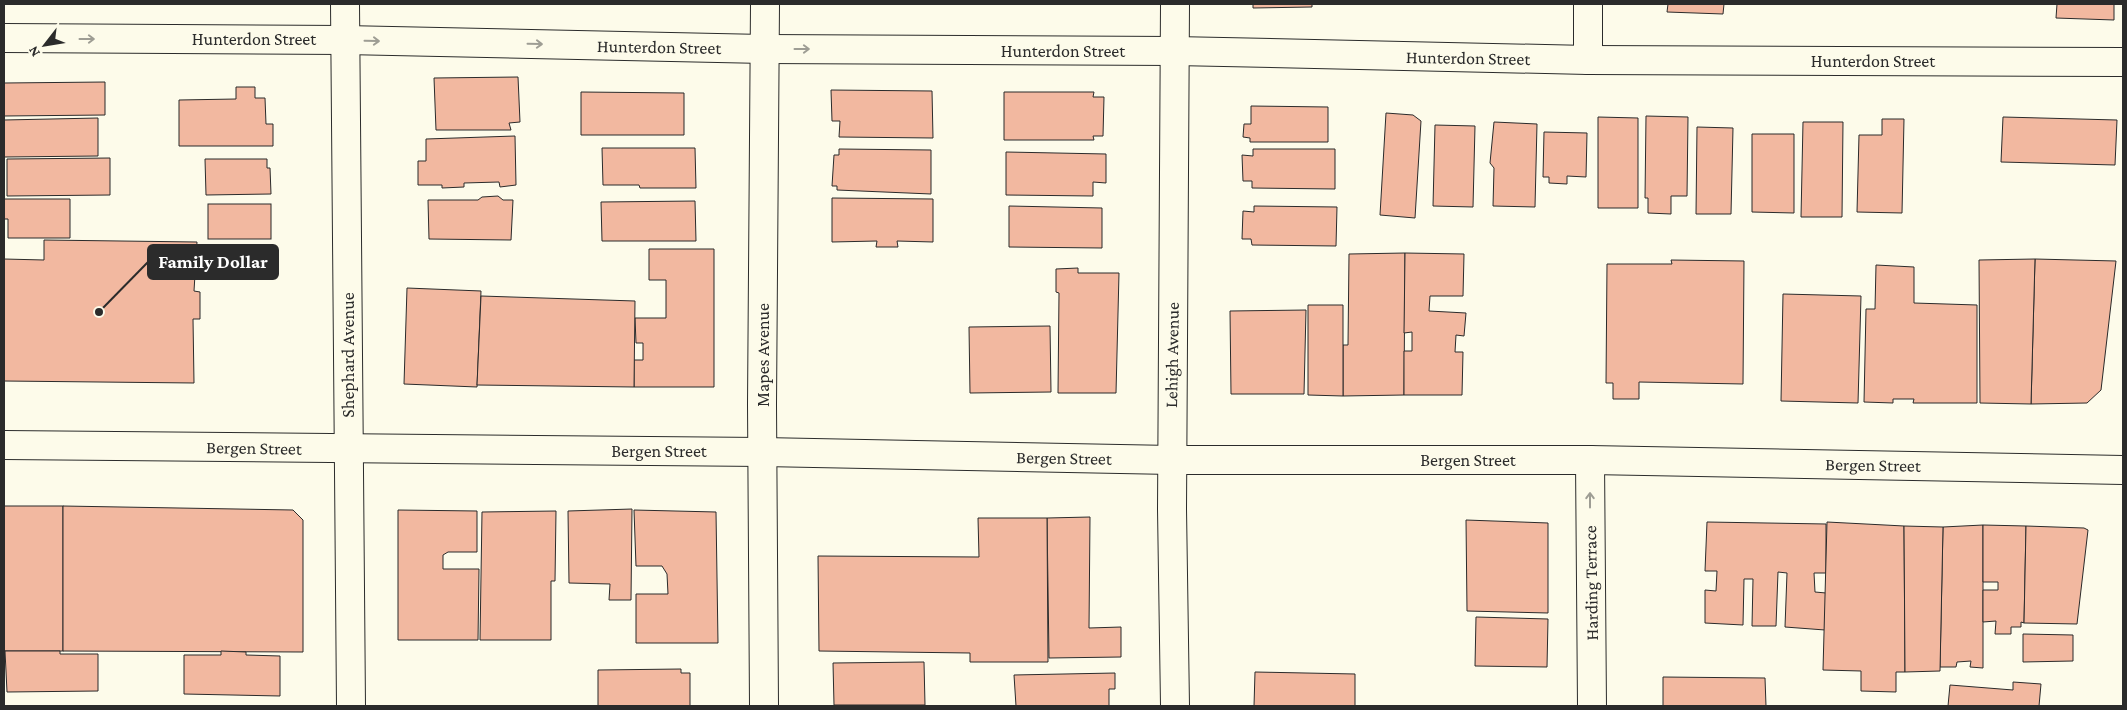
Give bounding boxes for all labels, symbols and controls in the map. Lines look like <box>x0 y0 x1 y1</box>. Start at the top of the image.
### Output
north arrow <box>20 20 70 70</box>
street label: Hunterdon Street <box>192 29 317 49</box>
one-way arrow <box>79 34 95 44</box>
one-way arrow <box>364 36 380 45</box>
street label: Hunterdon Street <box>597 36 722 58</box>
one-way arrow <box>526 39 543 49</box>
street label: Hunterdon Street <box>1001 41 1126 61</box>
text: N <box>24 43 43 60</box>
one-way arrow <box>794 44 810 54</box>
street label: Hunterdon Street <box>1406 47 1531 69</box>
street label: Hunterdon Street <box>1811 51 1936 71</box>
callout: Family Dollar <box>148 245 278 279</box>
text: Family Dollar <box>158 251 268 272</box>
street label: Shephard Avenue <box>338 292 358 418</box>
street label: Lehigh Avenue <box>1161 302 1183 408</box>
street label: Mapes Avenue <box>753 303 773 407</box>
street label: Bergen Street <box>206 437 303 459</box>
street label: Bergen Street <box>611 441 708 461</box>
street label: Bergen Street <box>1016 447 1113 469</box>
street label: Bergen Street <box>1420 450 1517 470</box>
street label: Bergen Street <box>1825 454 1922 476</box>
one-way arrow <box>1585 492 1595 508</box>
street label: Harding Terrace <box>1580 525 1602 641</box>

